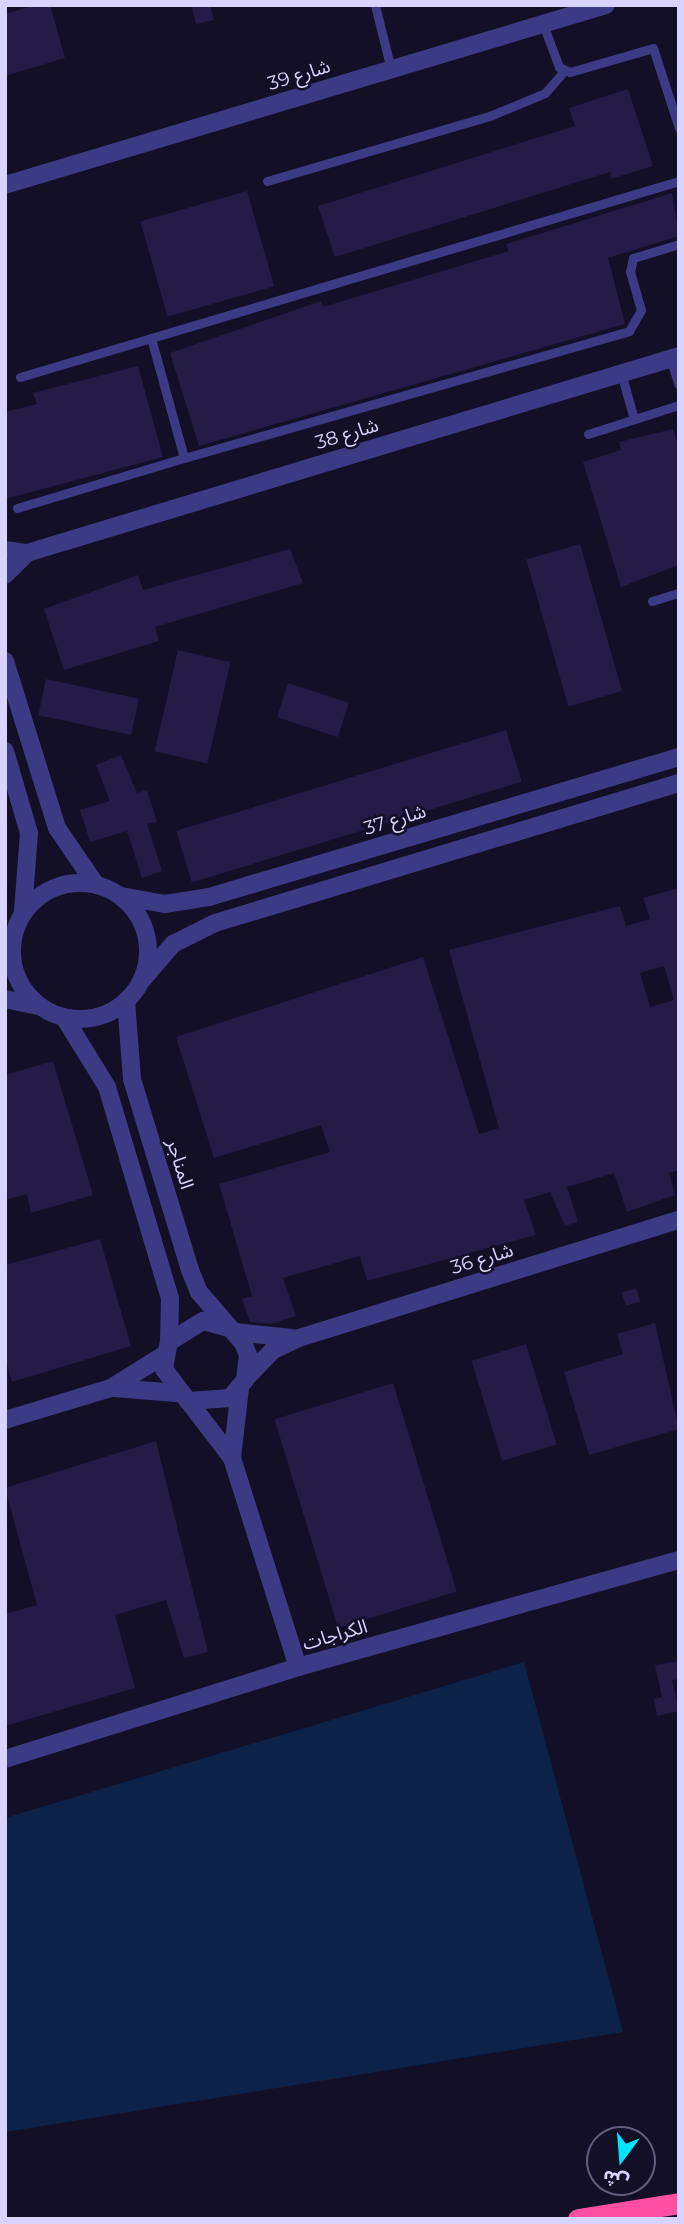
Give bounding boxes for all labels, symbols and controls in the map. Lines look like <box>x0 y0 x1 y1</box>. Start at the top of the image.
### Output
street label: شارع 39 <box>265 55 333 95</box>
street label: شارع 38 <box>313 414 381 454</box>
street label: شارع 37 <box>361 800 429 840</box>
street label: المناجر <box>162 1136 198 1192</box>
street label: شارع 36 <box>448 1239 516 1279</box>
street label: الكراجات <box>300 1615 370 1655</box>
north arrow <box>586 2126 656 2196</box>
text: ش <box>600 2165 631 2194</box>

